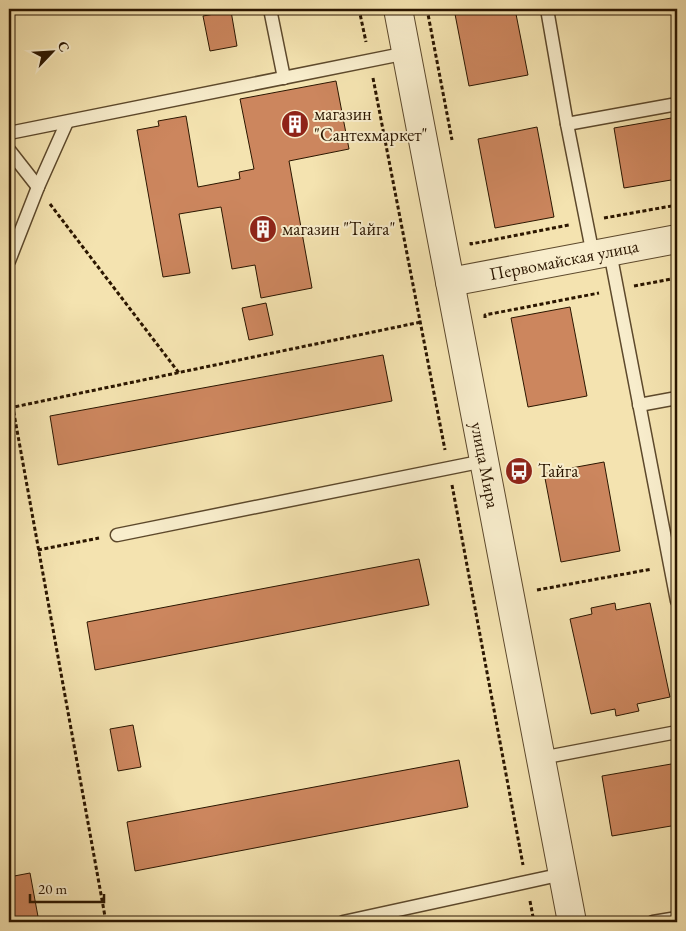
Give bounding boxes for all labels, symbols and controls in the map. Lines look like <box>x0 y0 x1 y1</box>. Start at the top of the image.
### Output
north arrow <box>28 28 78 78</box>
text: С <box>54 38 74 55</box>
place label: магазин "Сантехмаркет" <box>314 102 428 146</box>
building icon: магазин "Сантехмаркет" <box>280 109 310 139</box>
building icon: магазин "Тайга" <box>248 214 278 244</box>
place label: магазин "Тайга" <box>282 217 395 240</box>
street label: Первомайская улица <box>487 234 641 285</box>
street label: улица Мира <box>466 420 505 511</box>
bus stop icon: Тайга <box>504 456 534 486</box>
place label: Тайга <box>538 459 579 482</box>
scale bar <box>30 871 104 903</box>
text: 20 m <box>38 879 67 898</box>

